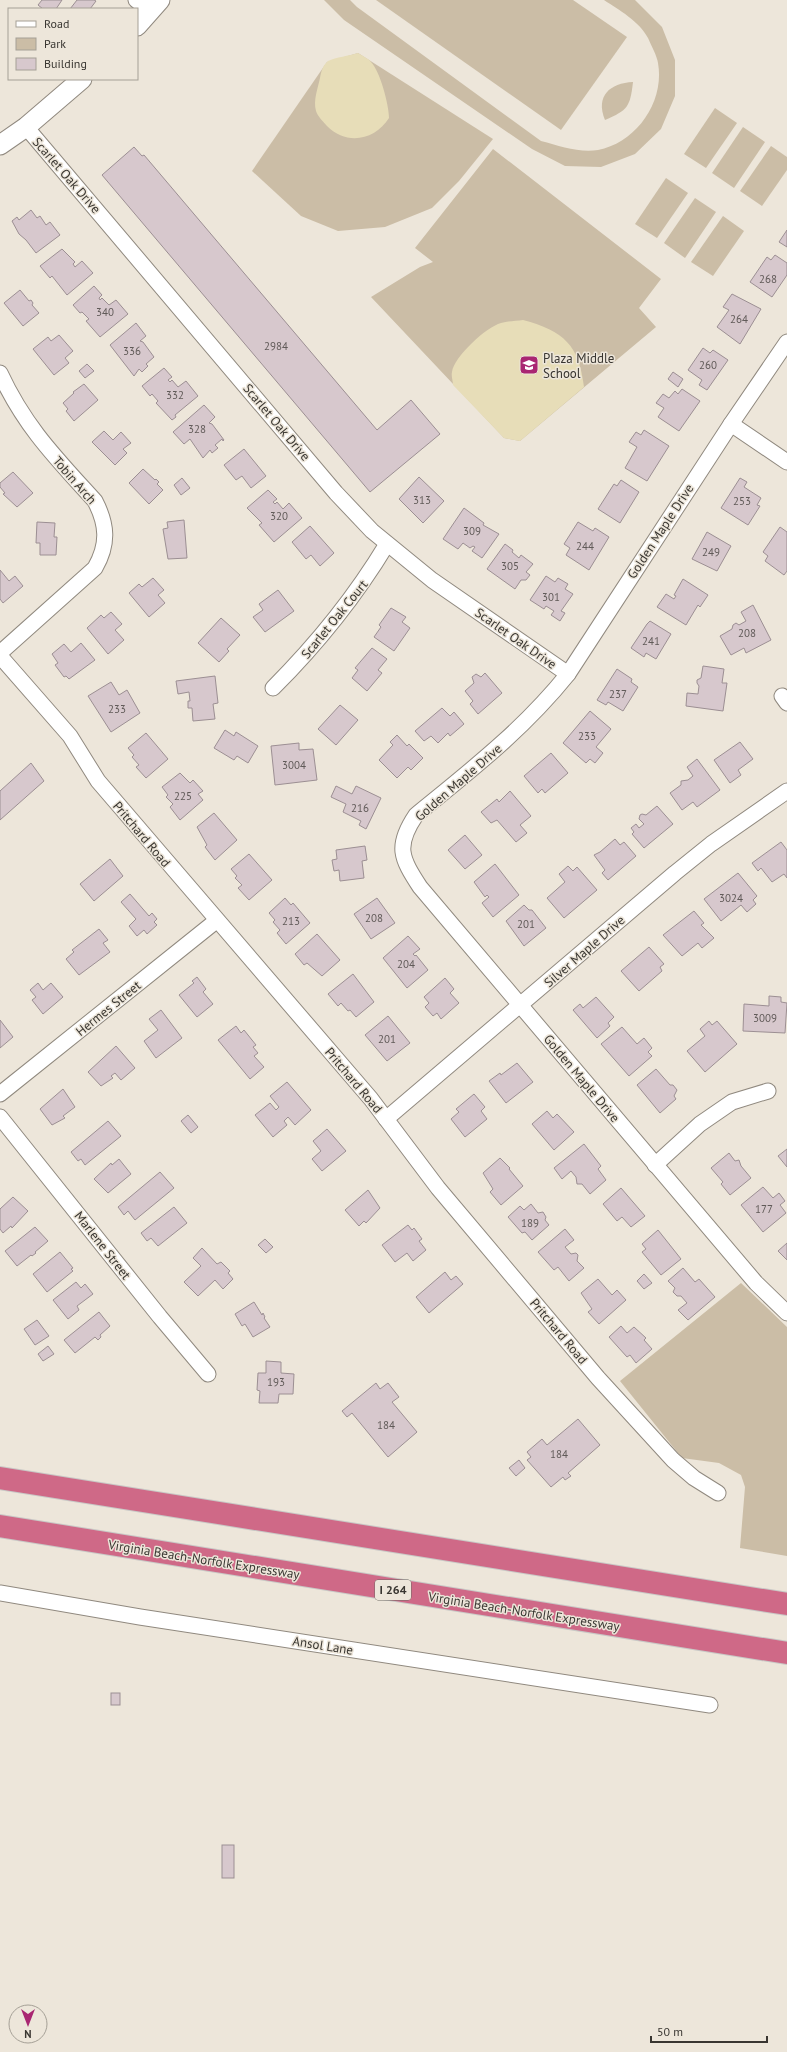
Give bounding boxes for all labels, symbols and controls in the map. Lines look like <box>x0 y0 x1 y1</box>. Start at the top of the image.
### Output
legend <box>8 8 138 80</box>
text: Road <box>44 16 69 31</box>
text: Park <box>44 36 66 51</box>
text: Building <box>44 56 87 71</box>
street label: Scarlet Oak Drive <box>29 134 104 217</box>
house number: 268 <box>759 272 777 286</box>
house number: 340 <box>96 305 114 319</box>
house number: 264 <box>730 312 748 326</box>
house number: 2984 <box>264 339 288 353</box>
house number: 336 <box>123 344 141 358</box>
place label: Plaza Middle School <box>543 350 614 382</box>
school or university icon: Plaza Middle School <box>518 354 540 376</box>
house number: 260 <box>699 358 717 372</box>
street label: Scarlet Oak Drive <box>239 380 314 464</box>
house number: 332 <box>166 388 184 402</box>
house number: 328 <box>188 422 206 436</box>
street label: Tobin Arch <box>49 453 100 508</box>
street label: Golden Maple Drive <box>623 481 697 582</box>
house number: 313 <box>413 493 431 507</box>
house number: 253 <box>733 494 751 508</box>
house number: 320 <box>270 509 288 523</box>
house number: 309 <box>463 524 481 538</box>
house number: 244 <box>576 539 594 553</box>
house number: 249 <box>702 545 720 559</box>
house number: 305 <box>501 559 519 573</box>
street label: Scarlet Oak Court <box>297 576 372 662</box>
house number: 301 <box>542 590 560 604</box>
street label: Scarlet Oak Drive <box>472 604 560 673</box>
house number: 208 <box>738 626 756 640</box>
house number: 241 <box>642 634 660 648</box>
house number: 237 <box>609 687 627 701</box>
house number: 233 <box>108 702 126 716</box>
house number: 233 <box>578 729 596 743</box>
street label: Golden Maple Drive <box>411 740 505 825</box>
house number: 3004 <box>282 758 306 772</box>
house number: 225 <box>174 789 192 803</box>
street label: Pritchard Road <box>109 798 174 871</box>
house number: 216 <box>351 801 369 815</box>
house number: 3024 <box>719 891 743 905</box>
house number: 208 <box>365 911 383 925</box>
street label: Silver Maple Drive <box>540 912 628 991</box>
house number: 213 <box>282 914 300 928</box>
house number: 201 <box>517 917 535 931</box>
house number: 204 <box>397 957 415 971</box>
street label: Hermes Street <box>72 977 145 1040</box>
house number: 3009 <box>753 1011 777 1025</box>
street label: Golden Maple Drive <box>540 1031 623 1126</box>
house number: 201 <box>378 1032 396 1046</box>
street label: Pritchard Road <box>321 1044 386 1117</box>
house number: 177 <box>755 1202 773 1216</box>
street label: Marlene Street <box>71 1208 135 1283</box>
house number: 189 <box>521 1216 539 1230</box>
street label: Pritchard Road <box>526 1295 591 1368</box>
house number: 193 <box>267 1375 285 1389</box>
house number: 184 <box>377 1418 395 1432</box>
house number: 184 <box>550 1447 568 1461</box>
street label: Virginia Beach-Norfolk Expressway <box>106 1536 301 1583</box>
road number: I 264 <box>375 1580 411 1600</box>
street label: Virginia Beach-Norfolk Expressway <box>426 1588 621 1635</box>
street label: Ansol Lane <box>291 1632 354 1659</box>
north arrow <box>8 2004 48 2044</box>
scale bar <box>651 2018 767 2044</box>
text: 50 m <box>657 2024 683 2039</box>
text: N <box>24 2027 32 2041</box>

